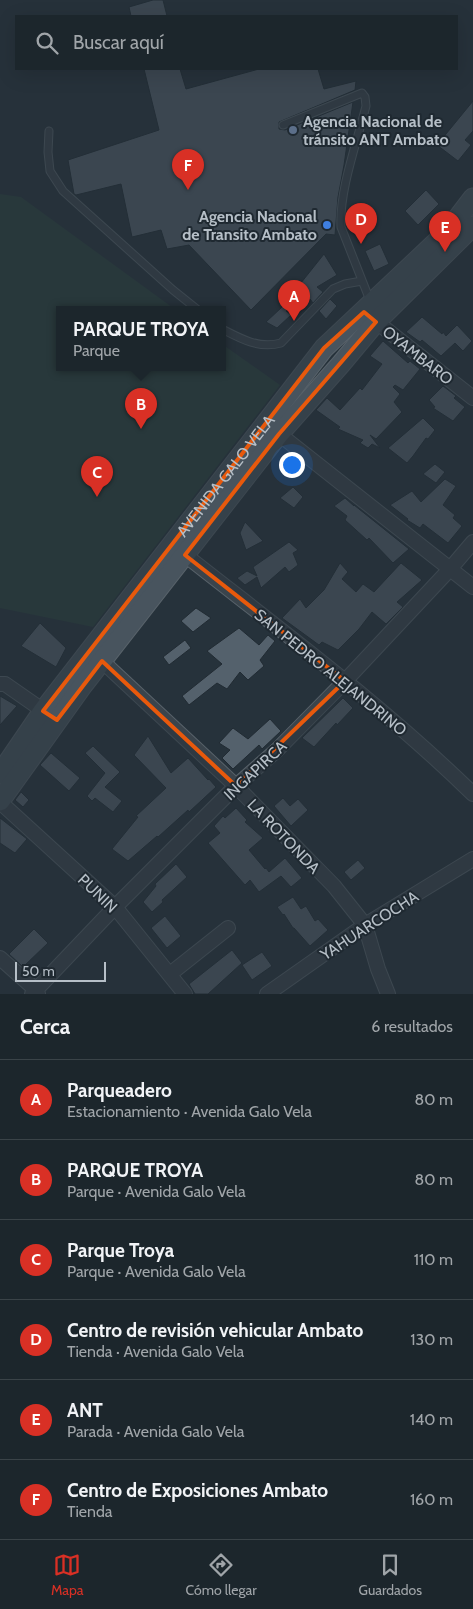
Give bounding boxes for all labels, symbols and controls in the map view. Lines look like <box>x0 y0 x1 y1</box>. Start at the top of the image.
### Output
search box <box>15 15 458 70</box>
icon: search <box>33 29 61 57</box>
text: Buscar aquí <box>73 31 164 54</box>
place label: Agencia Nacional de tránsito ANT Ambato <box>303 112 449 149</box>
marker: Agencia Nacional de tránsito ANT Ambato <box>287 124 299 136</box>
pin: F <box>172 149 204 190</box>
pin: D <box>345 203 377 244</box>
place label: Agencia Nacional de Transito Ambato <box>182 207 317 244</box>
pin: E <box>429 211 461 252</box>
marker: Agencia Nacional de Transito Ambato <box>321 219 333 231</box>
pin: A <box>278 280 310 321</box>
popup <box>56 306 226 371</box>
text: PARQUE TROYA <box>73 318 209 341</box>
street label: OYAMBARO <box>379 322 457 389</box>
text: Parque <box>73 341 120 360</box>
pin: B <box>125 388 157 429</box>
street label: AVENIDA GALO VELA <box>173 411 279 541</box>
your location <box>279 452 305 478</box>
pin: C <box>81 456 113 497</box>
street label: SAN PEDRO ALEJANDRINO <box>251 605 411 740</box>
street label: INGAPIRCA <box>220 737 291 804</box>
street label: LA ROTONDA <box>243 795 324 878</box>
street label: PUNIN <box>74 870 121 917</box>
street label: YAHUARCOCHA <box>316 887 422 965</box>
scale bar <box>15 959 106 982</box>
text: 50 m <box>22 962 55 980</box>
text: Cerca <box>20 1014 70 1039</box>
text: 6 resultados <box>371 1017 453 1036</box>
text: Parqueadero <box>67 1079 172 1102</box>
text: A <box>31 1090 41 1109</box>
text: 80 m <box>415 1090 453 1109</box>
text: Estacionamiento · Avenida Galo Vela <box>67 1102 312 1121</box>
text: PARQUE TROYA <box>67 1159 203 1182</box>
text: B <box>31 1170 41 1189</box>
text: 80 m <box>415 1170 453 1189</box>
text: Parque · Avenida Galo Vela <box>67 1182 246 1201</box>
text: Parque Troya <box>67 1239 174 1262</box>
text: C <box>31 1250 41 1269</box>
text: 110 m <box>414 1250 453 1269</box>
text: Parque · Avenida Galo Vela <box>67 1262 246 1281</box>
text: Centro de revisión vehicular Ambato <box>67 1319 363 1342</box>
text: D <box>30 1330 42 1349</box>
text: 130 m <box>410 1330 453 1349</box>
text: Tienda · Avenida Galo Vela <box>67 1342 244 1361</box>
text: ANT <box>67 1399 103 1422</box>
text: E <box>31 1410 41 1429</box>
text: 140 m <box>410 1410 453 1429</box>
text: Parada · Avenida Galo Vela <box>67 1422 245 1441</box>
text: Centro de Exposiciones Ambato <box>67 1479 328 1502</box>
text: F <box>32 1490 40 1509</box>
text: 160 m <box>410 1490 453 1509</box>
text: Tienda <box>67 1502 112 1521</box>
tab: Mapa <box>51 1551 84 1599</box>
tab: Cómo llegar <box>186 1551 257 1599</box>
tab: Guardados <box>359 1551 422 1599</box>

